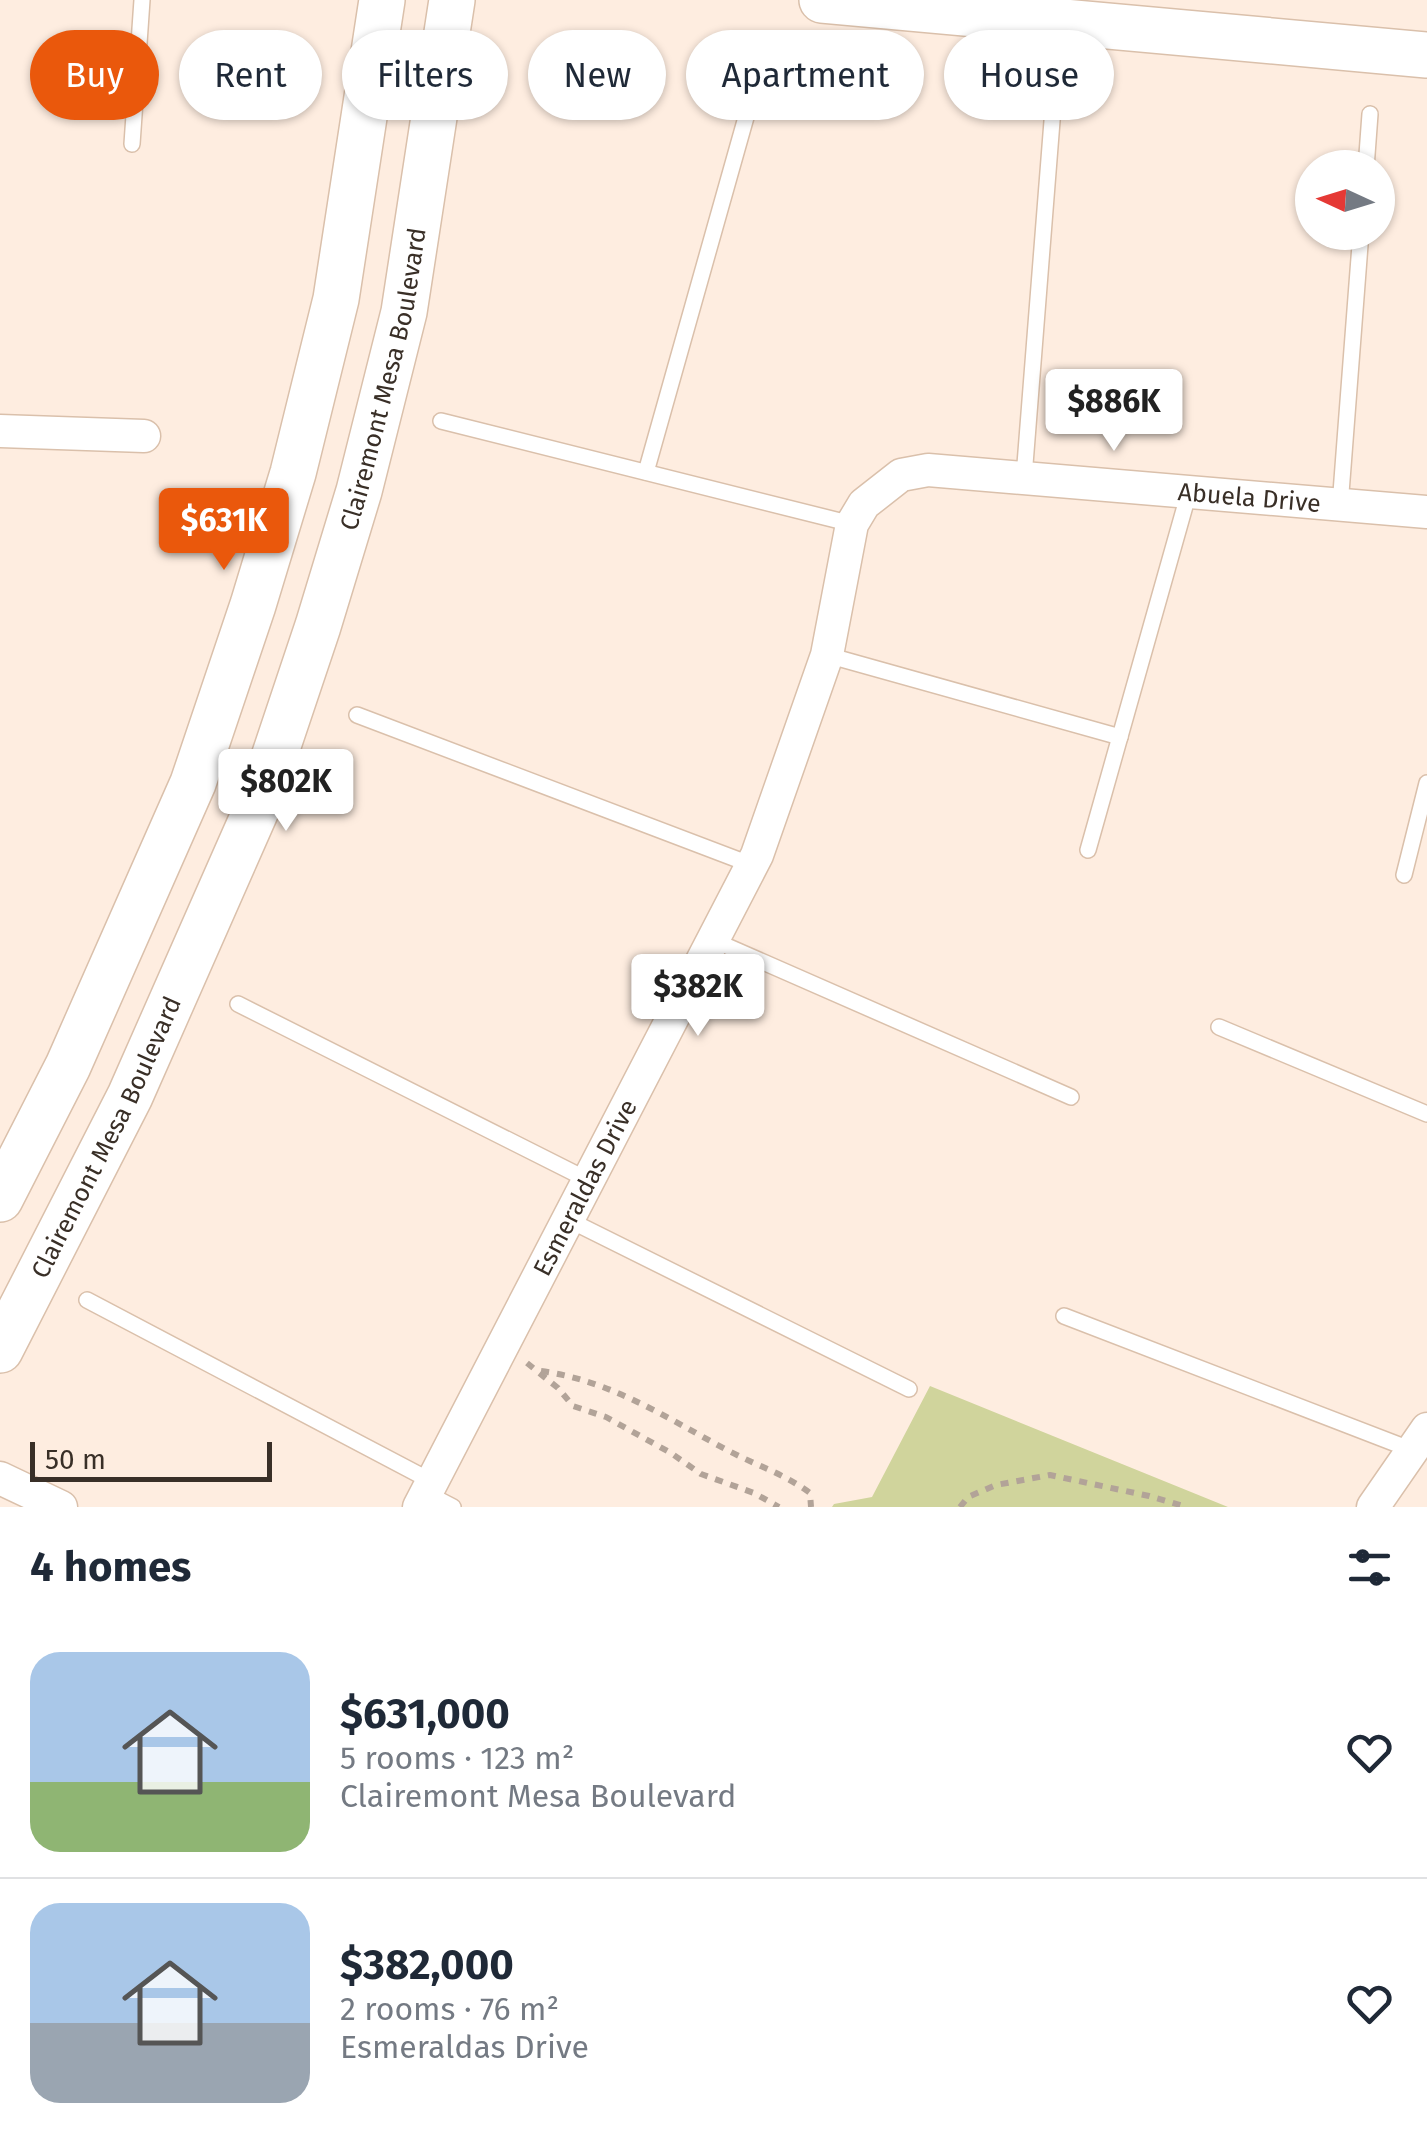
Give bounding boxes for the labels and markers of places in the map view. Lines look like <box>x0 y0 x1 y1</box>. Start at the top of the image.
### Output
pin: $886K <box>1044 369 1184 454</box>
pin: $631K <box>154 488 294 573</box>
pin: $802K <box>216 749 356 834</box>
pin: $382K <box>628 954 768 1039</box>

